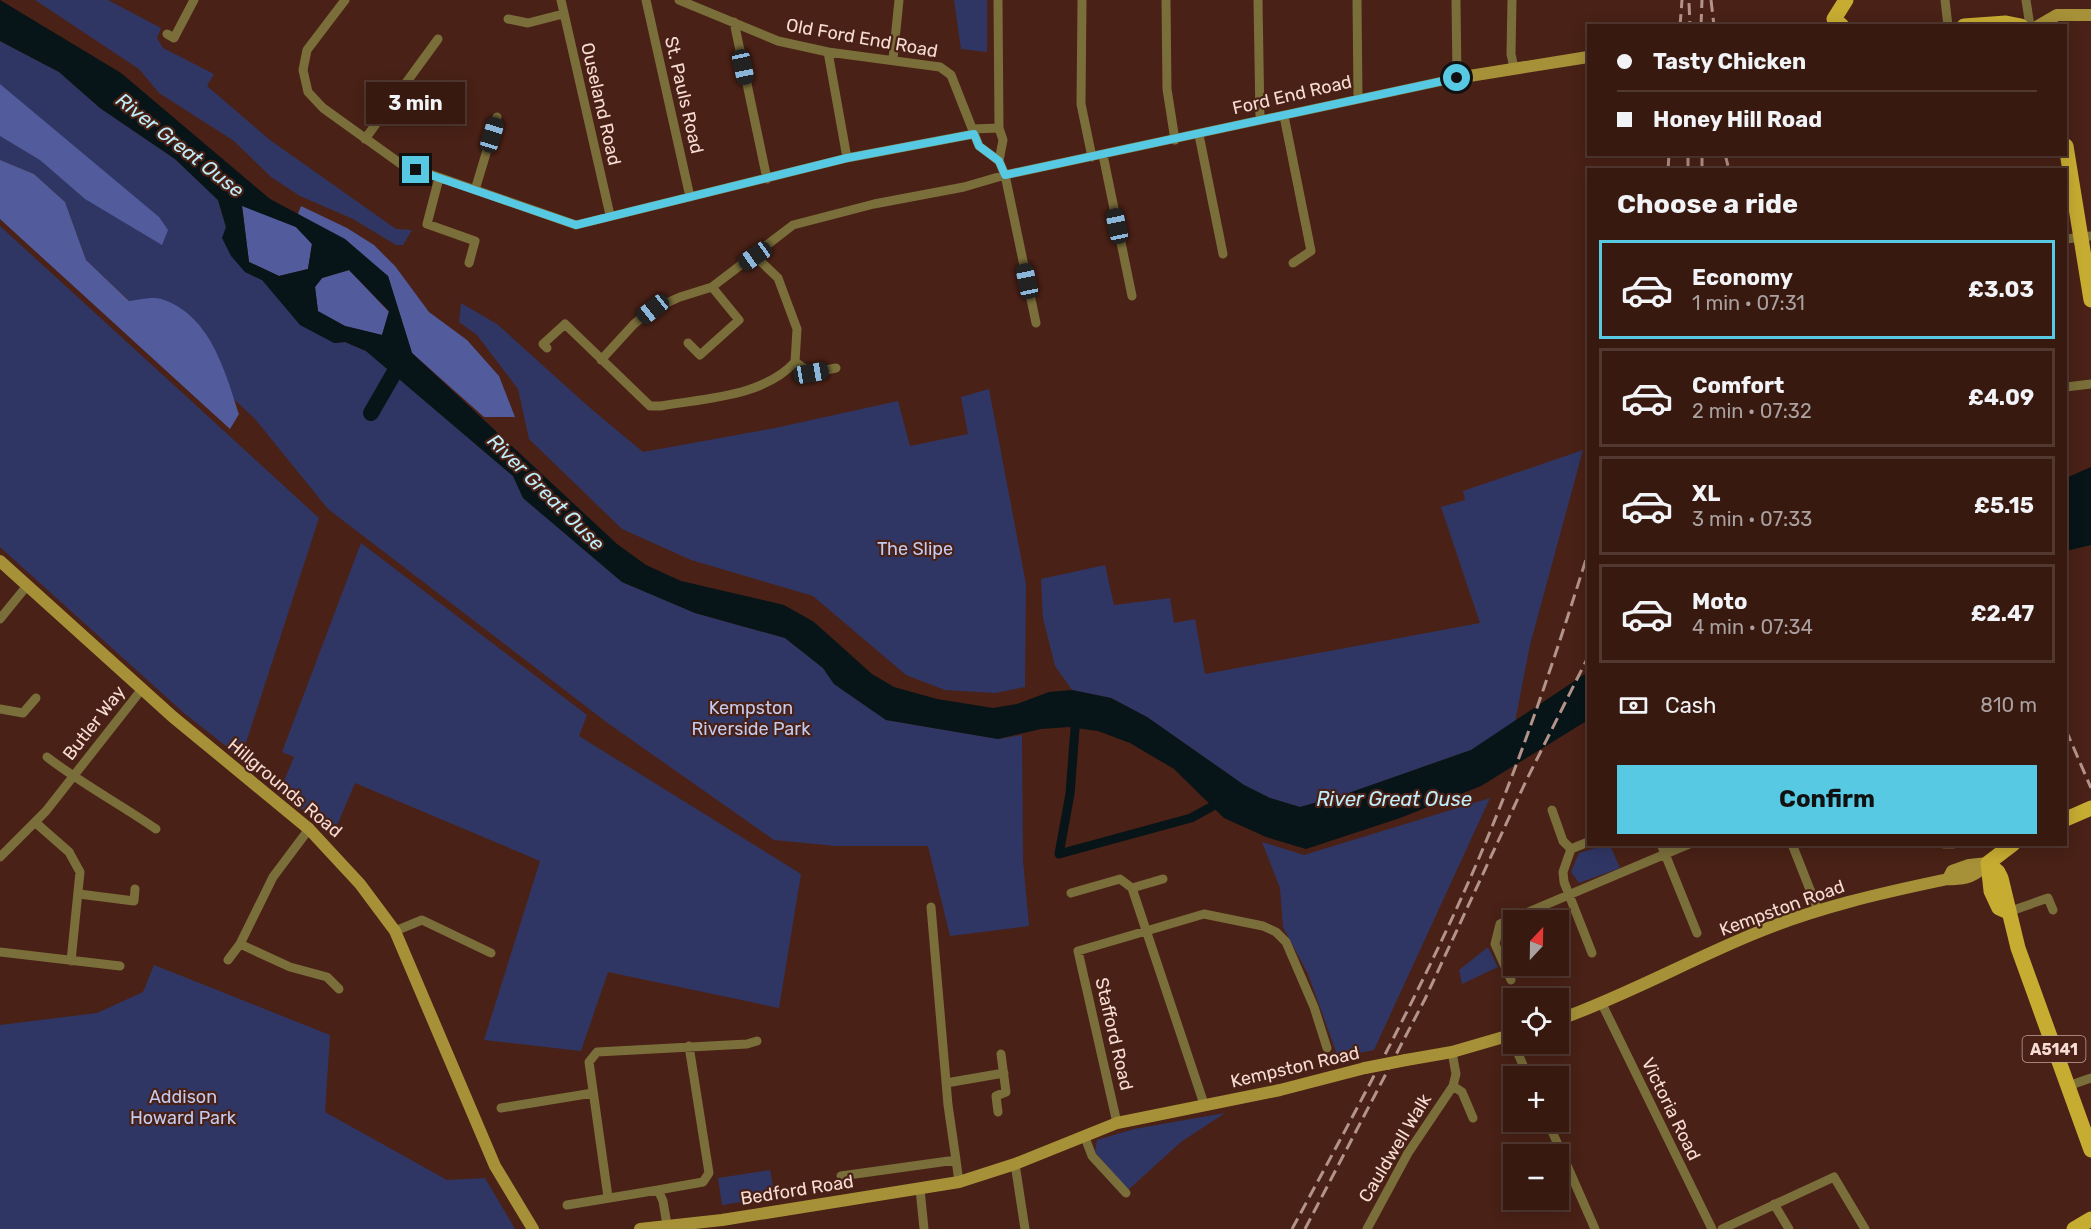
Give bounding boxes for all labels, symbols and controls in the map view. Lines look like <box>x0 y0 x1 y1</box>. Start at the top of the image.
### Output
street label: Old Ford End Road <box>784 14 940 62</box>
street label: St. Pauls Road <box>660 34 708 156</box>
street label: Ouseland Road <box>576 40 626 168</box>
car <box>730 48 756 86</box>
text: Tasty Chicken <box>1653 48 1806 75</box>
route start <box>1443 64 1470 91</box>
street label: Ford End Road <box>1230 71 1354 119</box>
callout: 3 min <box>366 83 466 125</box>
water label: River Great Ouse <box>111 88 249 202</box>
text: 3 min <box>388 91 443 115</box>
text: Honey Hill Road <box>1653 106 1822 133</box>
car <box>478 115 506 155</box>
route end <box>402 156 429 183</box>
text: Choose a ride <box>1617 188 1798 220</box>
car <box>1104 207 1130 245</box>
car <box>735 238 775 274</box>
car <box>1014 262 1040 300</box>
icon: car <box>1620 263 1674 317</box>
text: Economy <box>1692 264 1793 291</box>
text: £3.03 <box>1968 276 2034 303</box>
car <box>633 291 673 327</box>
text: 1 min · 07:31 <box>1692 291 1805 315</box>
car <box>792 361 830 385</box>
icon: car <box>1620 371 1674 425</box>
text: Comfort <box>1692 372 1784 399</box>
text: £4.09 <box>1968 384 2034 411</box>
text: 2 min · 07:32 <box>1692 399 1812 423</box>
water label: River Great Ouse <box>482 428 610 556</box>
icon: car <box>1620 479 1674 533</box>
text: XL <box>1692 480 1720 507</box>
text: £5.15 <box>1974 492 2034 519</box>
text: 3 min · 07:33 <box>1692 507 1812 531</box>
park label: The Slipe <box>877 538 953 560</box>
icon: car <box>1620 587 1674 641</box>
text: Moto <box>1692 588 1747 615</box>
text: £2.47 <box>1971 600 2034 627</box>
text: 4 min · 07:34 <box>1692 615 1813 639</box>
street label: Butler Way <box>58 681 130 765</box>
icon: cash <box>1617 689 1650 722</box>
text: Cash <box>1665 692 1716 719</box>
text: 810 m <box>1980 693 2037 717</box>
park label: Kempston Riverside Park <box>692 697 811 740</box>
street label: Hillgrounds Road <box>223 734 347 842</box>
button: Confirm <box>1617 765 2037 834</box>
water label: River Great Ouse <box>1316 787 1472 811</box>
street label: Kempston Road <box>1716 875 1848 941</box>
north arrow <box>1503 910 1569 976</box>
map controls <box>1503 910 1569 1210</box>
street label: Stafford Road <box>1090 975 1138 1093</box>
button: locate <box>1503 988 1569 1054</box>
road number: A5141 <box>2022 1036 2086 1062</box>
street label: Kempston Road <box>1228 1041 1362 1093</box>
street label: Victoria Road <box>1637 1054 1705 1164</box>
button: + <box>1503 1066 1569 1132</box>
park label: Addison Howard Park <box>130 1086 237 1129</box>
street label: Cauldwell Walk <box>1354 1089 1436 1206</box>
button: − <box>1503 1144 1569 1210</box>
street label: Bedford Road <box>739 1170 855 1210</box>

